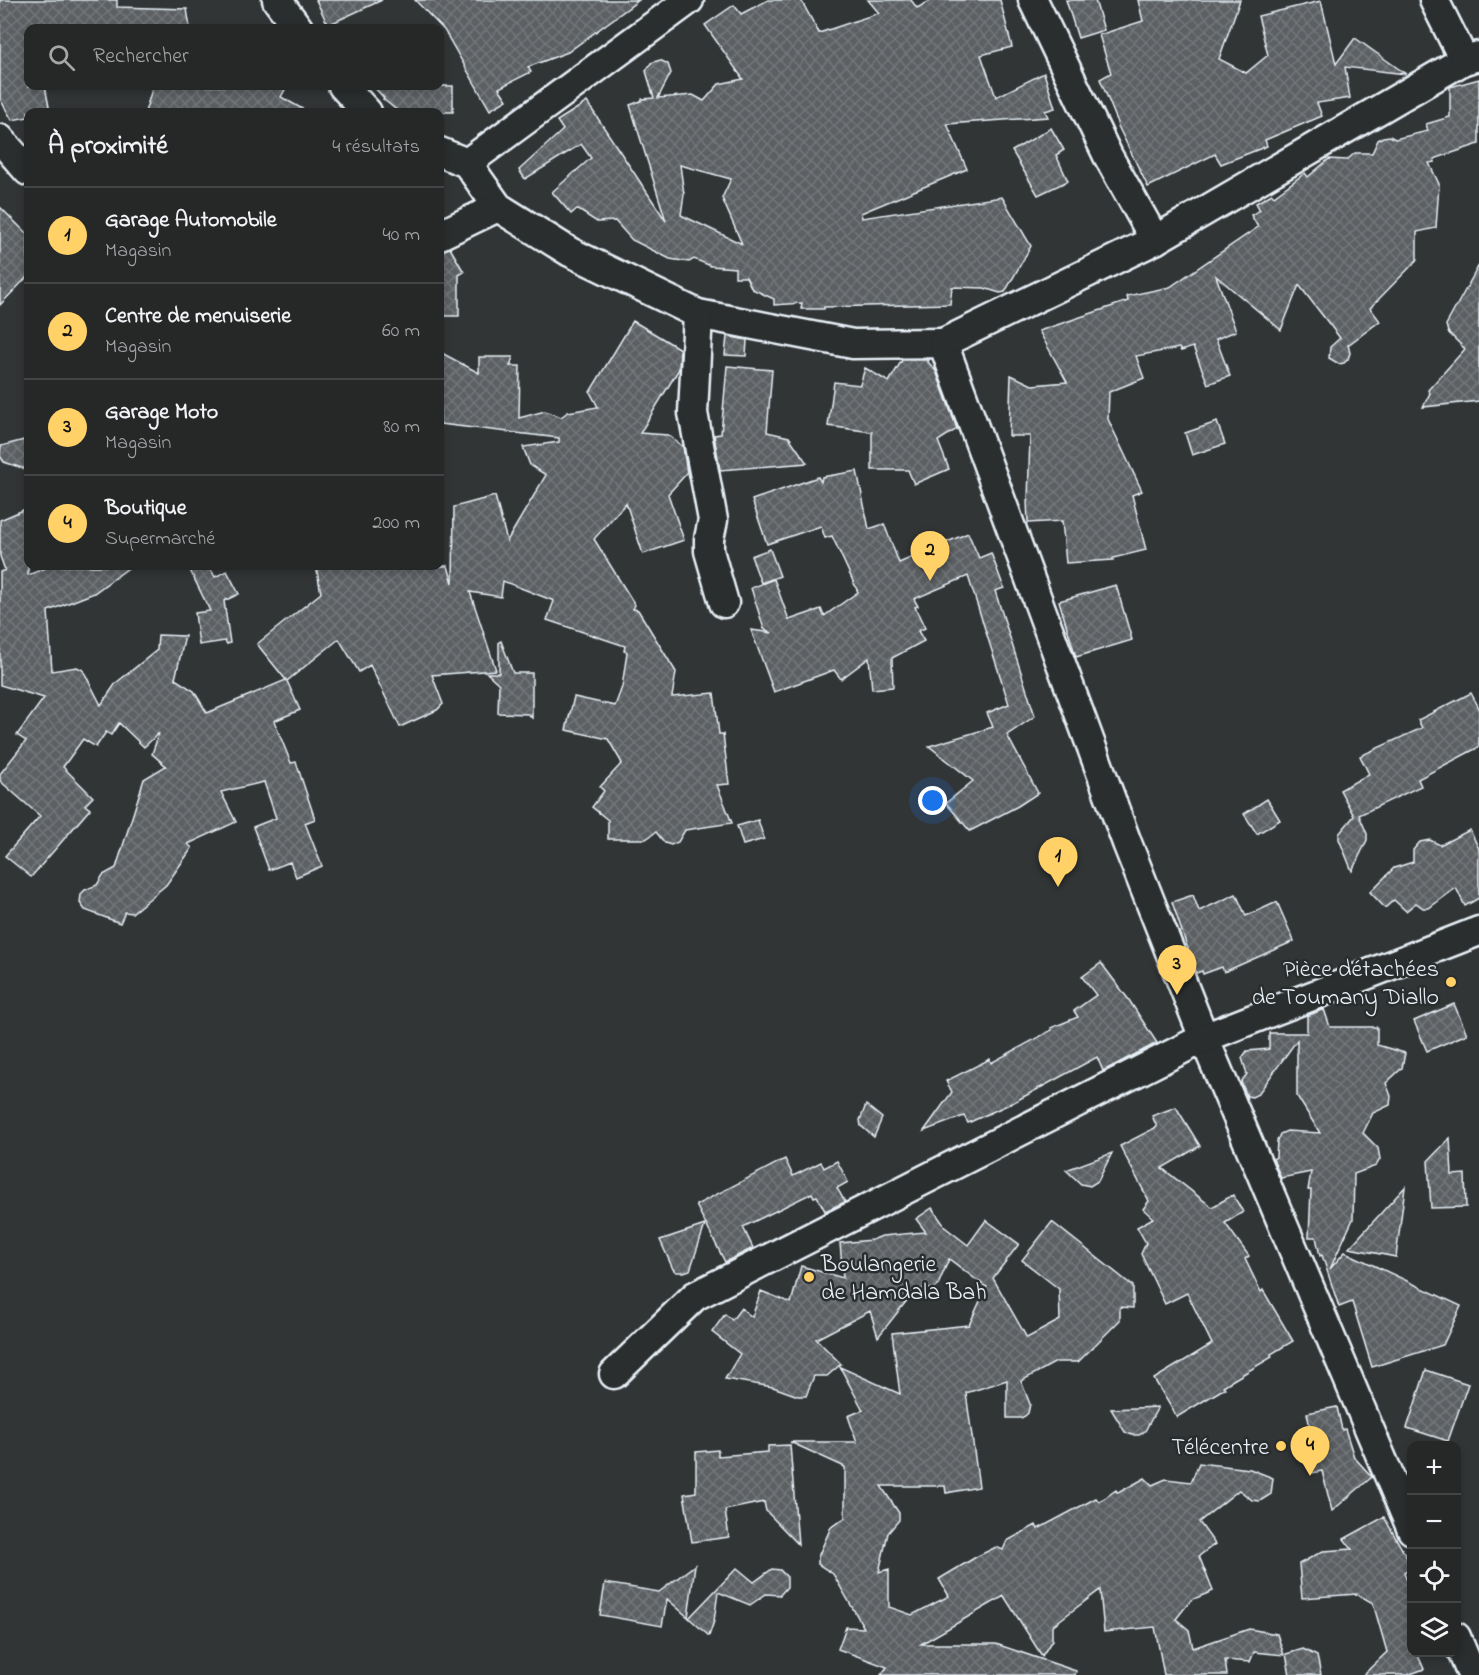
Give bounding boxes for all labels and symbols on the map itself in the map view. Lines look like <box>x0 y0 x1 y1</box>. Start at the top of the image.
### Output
pin: 2 <box>910 532 950 581</box>
your location <box>918 786 947 815</box>
pin: 1 <box>1038 838 1078 887</box>
pin: 3 <box>1158 946 1196 995</box>
place label: Pièce détachées de Toumany Diallo <box>1252 953 1439 1017</box>
marker: Pièce détachées de Toumany Diallo <box>1444 975 1458 989</box>
place label: Boulangerie de Hamdala Bah <box>820 1248 987 1311</box>
marker: Boulangerie de Hamdala Bah <box>802 1270 816 1284</box>
pin: 4 <box>1290 1426 1330 1476</box>
place label: Télécentre <box>1171 1431 1269 1466</box>
marker: Télécentre <box>1274 1439 1288 1453</box>

